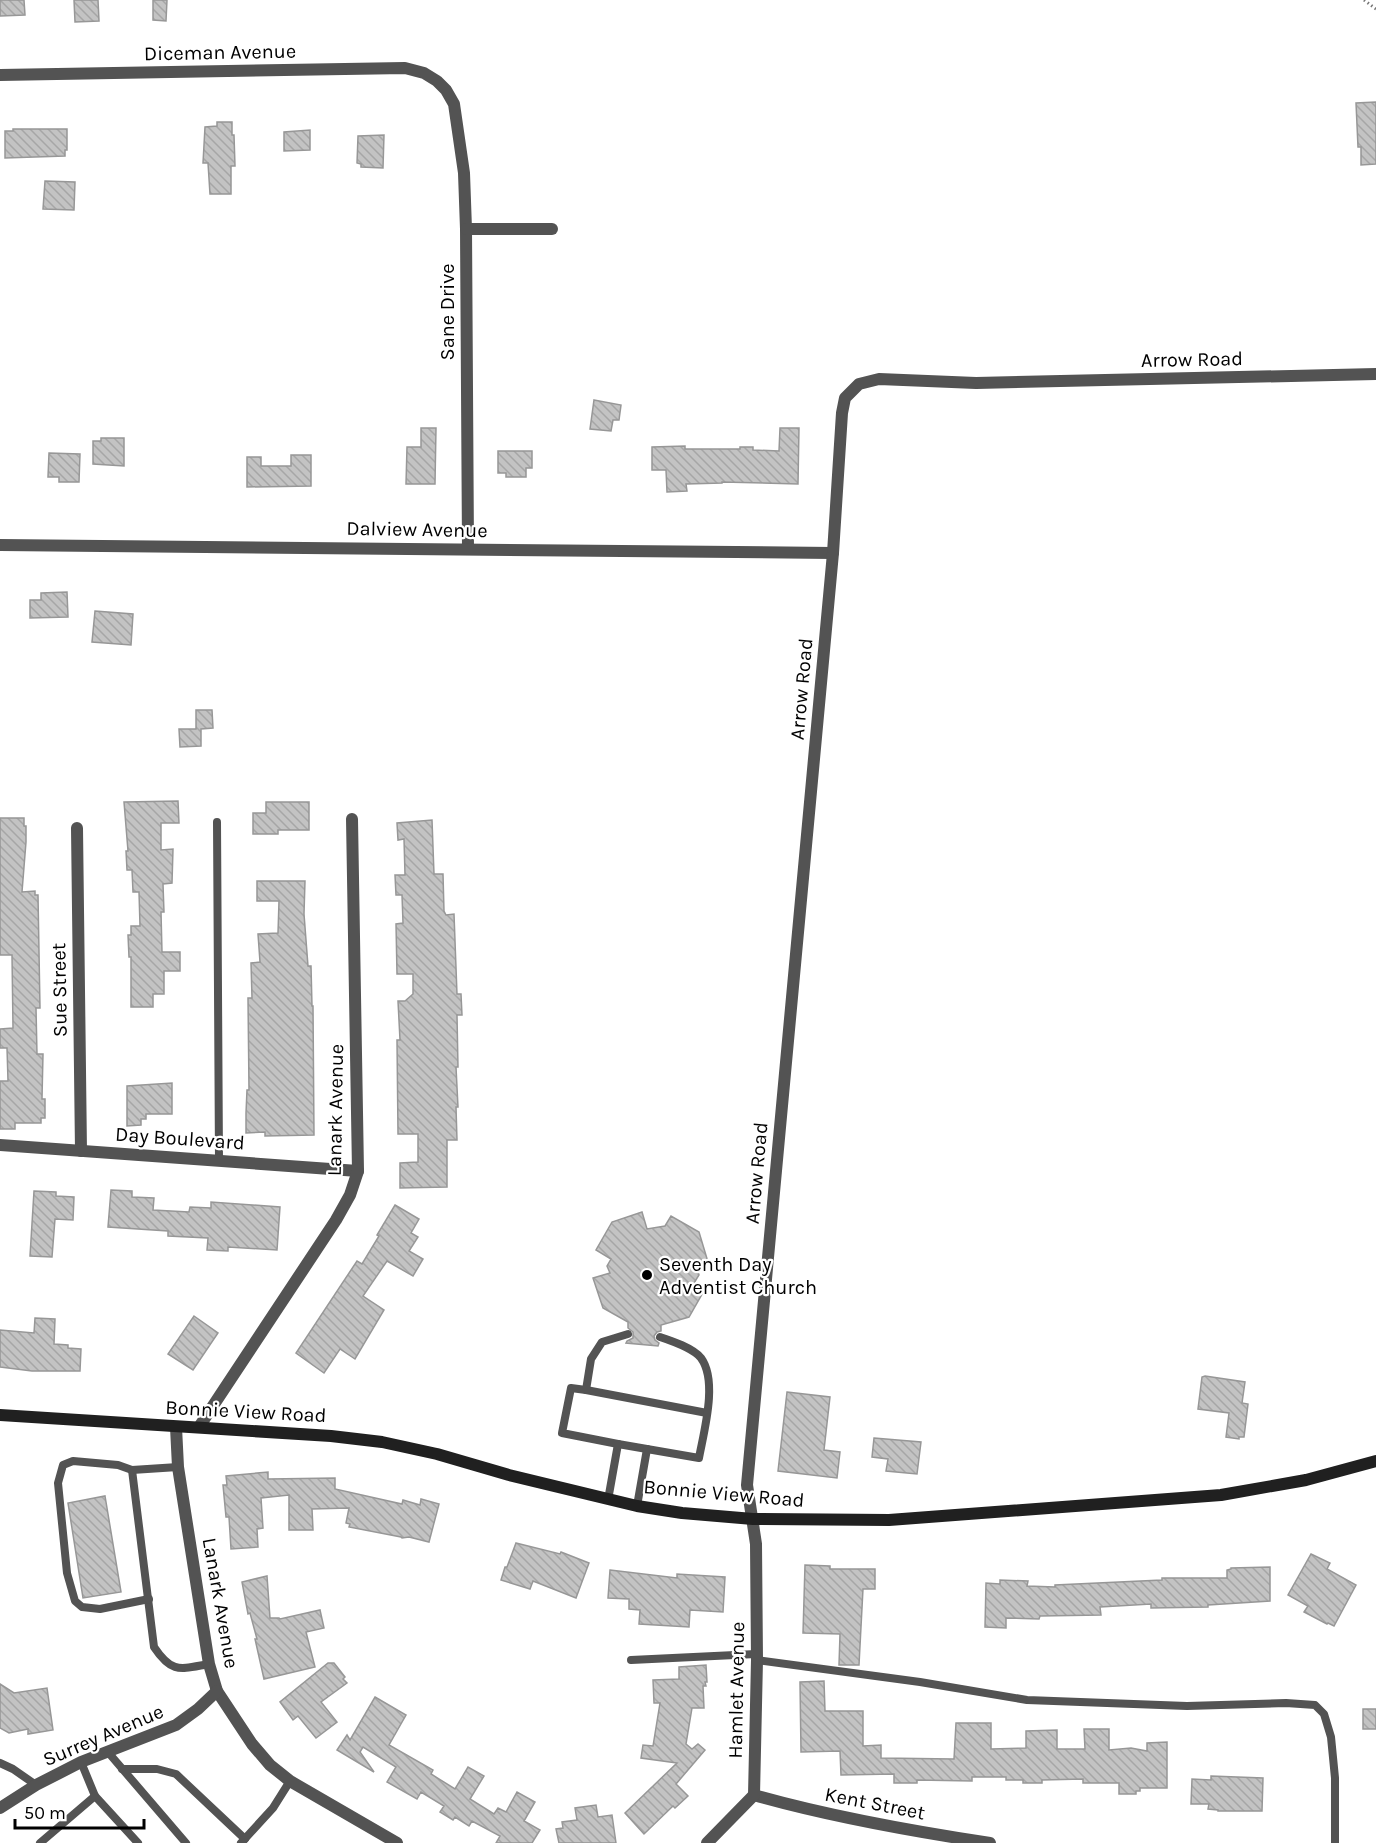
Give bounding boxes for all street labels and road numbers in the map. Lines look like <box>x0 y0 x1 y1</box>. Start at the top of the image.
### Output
street label: Diceman Avenue <box>144 40 296 65</box>
street label: Sane Drive <box>436 264 459 360</box>
street label: Arrow Road <box>1141 347 1243 372</box>
street label: Dalview Avenue <box>346 517 488 542</box>
street label: Arrow Road <box>786 637 817 741</box>
street label: Sue Street <box>47 942 72 1037</box>
street label: Lanark Avenue <box>323 1044 348 1176</box>
street label: Arrow Road <box>741 1121 772 1225</box>
street label: Day Boulevard <box>114 1123 245 1154</box>
street label: Bonnie View Road <box>165 1396 327 1427</box>
street label: Bonnie View Road <box>643 1475 805 1512</box>
street label: Lanark Avenue <box>198 1536 243 1670</box>
street label: Hamlet Avenue <box>724 1621 749 1759</box>
street label: Surrey Avenue <box>39 1700 167 1771</box>
street label: Kent Street <box>823 1783 927 1825</box>

